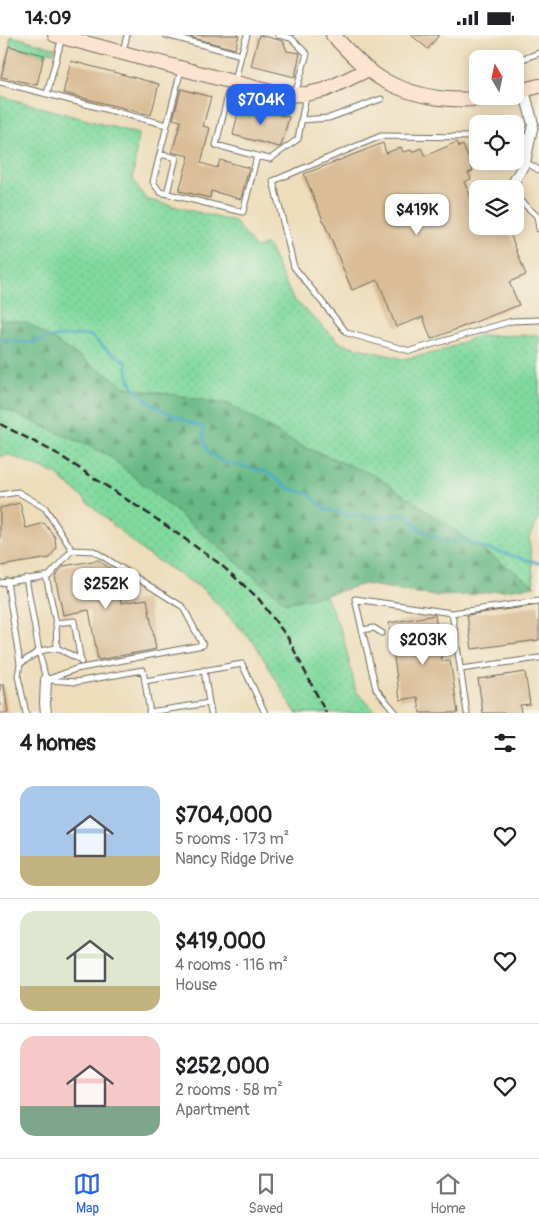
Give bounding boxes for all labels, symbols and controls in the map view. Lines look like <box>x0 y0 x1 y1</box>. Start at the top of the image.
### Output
text: 14:09 <box>25 6 71 30</box>
north arrow <box>469 50 524 105</box>
map controls <box>469 50 524 235</box>
pin: $704K <box>226 83 296 126</box>
text: $704K <box>238 90 285 110</box>
button: locate <box>469 115 524 170</box>
button: layers <box>469 180 524 235</box>
pin: $419K <box>382 193 452 236</box>
text: $419K <box>396 200 438 220</box>
pin: $252K <box>71 567 141 610</box>
text: $252K <box>84 574 128 594</box>
pin: $203K <box>388 623 458 666</box>
text: $203K <box>399 630 447 650</box>
icon: filters <box>491 729 519 757</box>
text: 4 homes <box>20 730 96 757</box>
text: $704,000 <box>175 802 272 829</box>
icon: home <box>60 806 120 866</box>
icon: heart <box>491 822 519 850</box>
text: 5 rooms · 173 m² <box>175 829 289 849</box>
text: Nancy Ridge Drive <box>175 849 294 869</box>
text: $419,000 <box>175 928 266 955</box>
icon: home <box>60 931 120 991</box>
icon: heart <box>491 947 519 975</box>
text: 4 rooms · 116 m² <box>175 955 288 975</box>
text: House <box>175 975 217 995</box>
text: $252,000 <box>175 1053 270 1080</box>
icon: home <box>60 1056 120 1116</box>
icon: heart <box>491 1072 519 1100</box>
text: 2 rooms · 58 m² <box>175 1080 283 1100</box>
text: Apartment <box>175 1100 250 1120</box>
tab: Map <box>73 1170 101 1217</box>
tab: Saved <box>248 1170 283 1217</box>
tab: Home <box>430 1170 465 1217</box>

